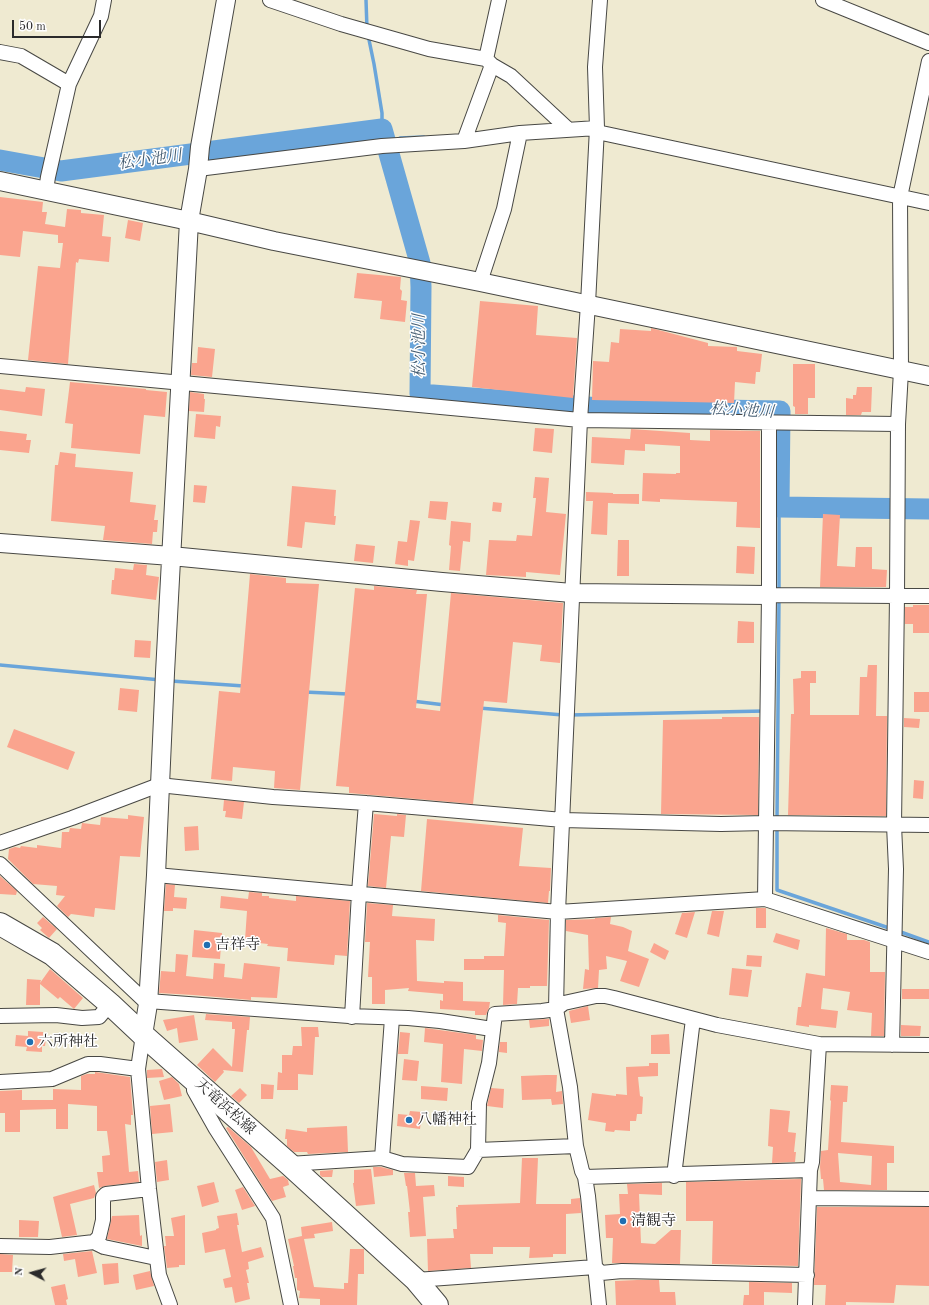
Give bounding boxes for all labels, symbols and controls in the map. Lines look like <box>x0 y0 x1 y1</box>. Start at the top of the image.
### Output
scale bar <box>14 12 103 38</box>
text: 50 m <box>19 21 46 33</box>
water label: 松小池川 <box>117 146 183 174</box>
water label: 松小池川 <box>410 314 430 378</box>
water label: 松小池川 <box>710 400 774 422</box>
place label: 吉祥寺 <box>215 936 260 954</box>
marker: 吉祥寺 <box>202 940 212 950</box>
place label: 六所神社 <box>38 1033 98 1051</box>
marker: 六所神社 <box>25 1037 35 1047</box>
street label: 天竜浜松線 <box>191 1075 259 1139</box>
place label: 八幡神社 <box>417 1111 477 1129</box>
marker: 八幡神社 <box>404 1115 414 1125</box>
place label: 清観寺 <box>631 1212 676 1230</box>
marker: 清観寺 <box>618 1216 628 1226</box>
north arrow <box>12 1253 52 1293</box>
text: N <box>14 1267 25 1276</box>

